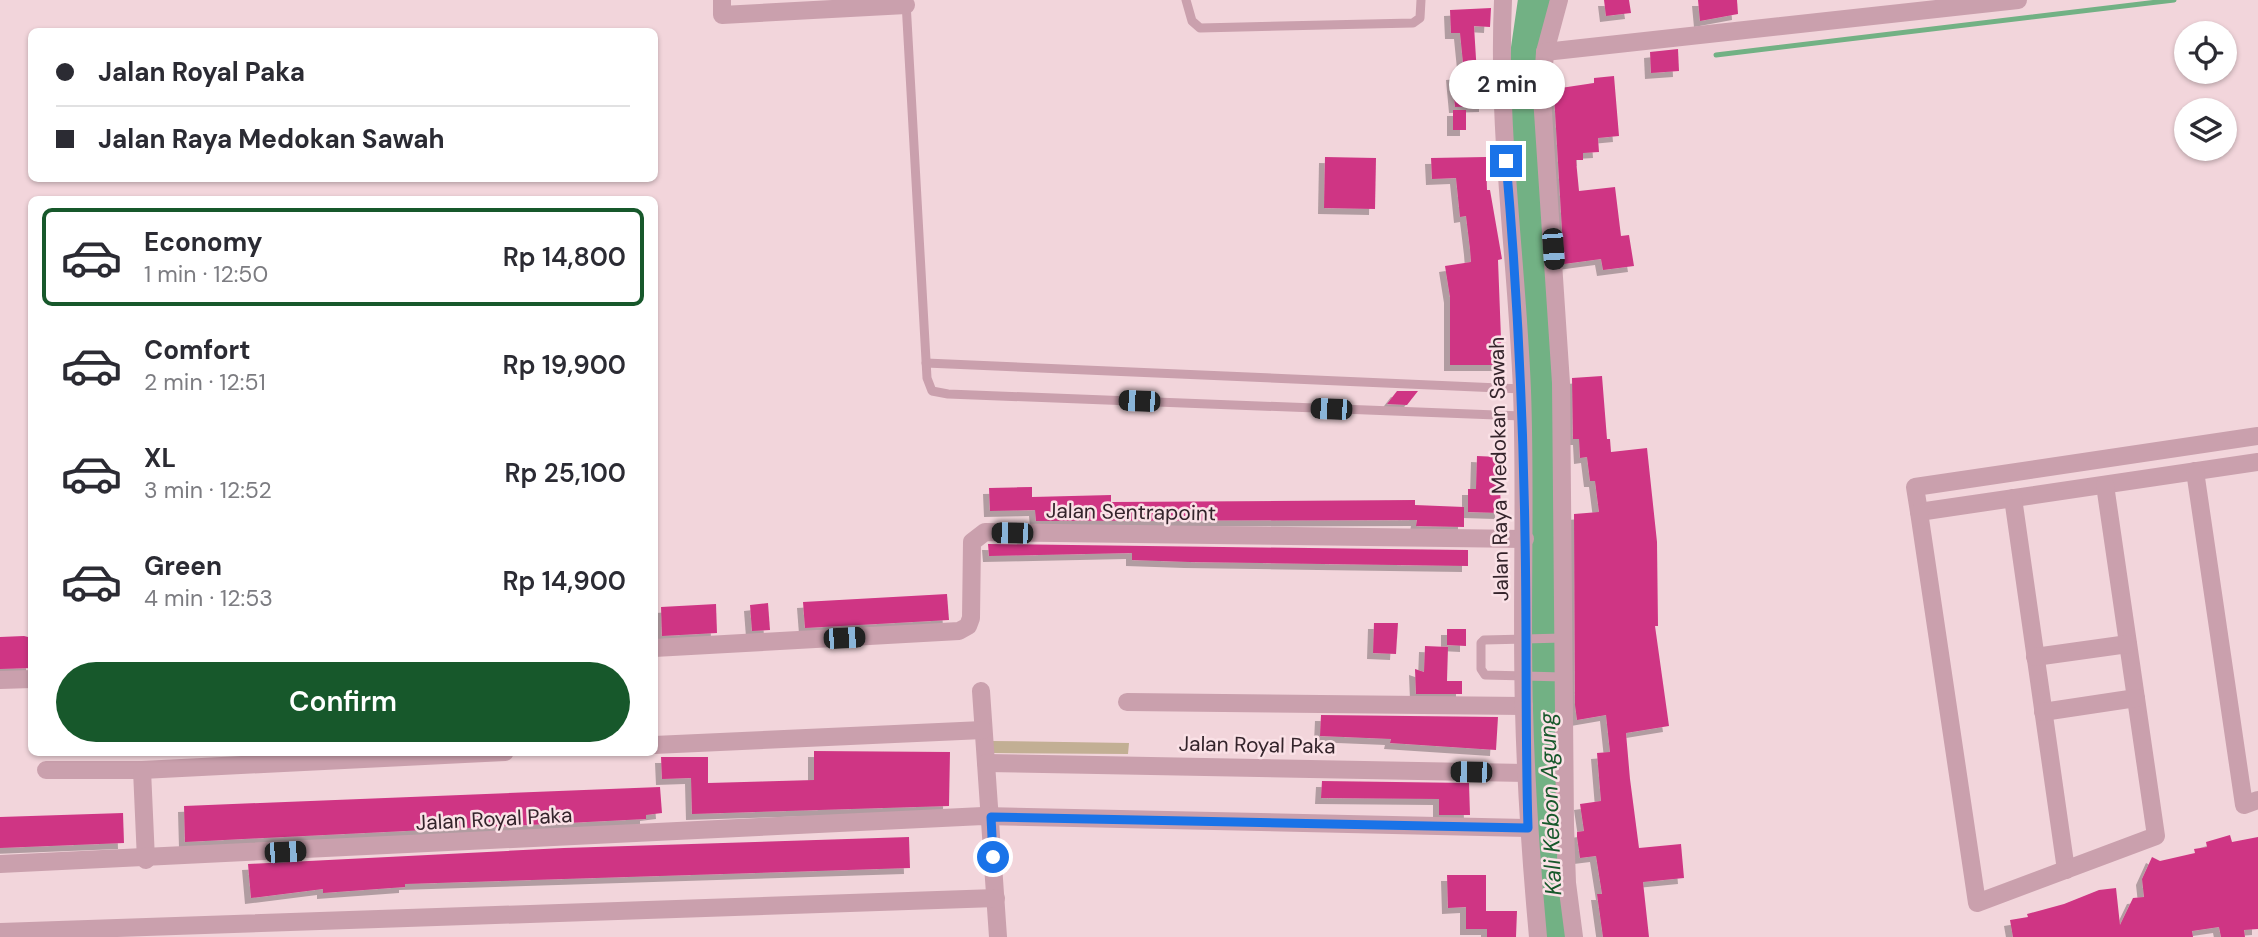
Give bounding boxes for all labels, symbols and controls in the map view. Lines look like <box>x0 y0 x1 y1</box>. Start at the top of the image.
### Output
map controls <box>2174 21 2237 161</box>
button: locate <box>2174 21 2237 84</box>
text: Jalan Royal Paka <box>98 55 305 89</box>
callout: 2 min <box>1448 60 1564 108</box>
text: 2 min <box>1477 69 1537 99</box>
button: layers <box>2174 98 2237 161</box>
text: Jalan Raya Medokan Sawah <box>98 122 445 156</box>
route end <box>1490 145 1522 177</box>
text: Economy <box>144 225 262 259</box>
icon: car <box>60 226 123 289</box>
car <box>1542 227 1565 271</box>
text: Rp 14,800 <box>503 240 626 274</box>
text: 1 min · 12:50 <box>144 259 268 289</box>
text: Comfort <box>144 333 250 367</box>
icon: car <box>60 334 123 397</box>
street label: Jalan Raya Medokan Sawah <box>1483 337 1515 601</box>
text: Rp 19,900 <box>503 348 626 382</box>
text: 2 min · 12:51 <box>144 367 266 397</box>
car <box>1118 390 1161 412</box>
car <box>1310 398 1353 420</box>
text: XL <box>144 441 176 475</box>
icon: car <box>60 442 123 505</box>
text: Rp 25,100 <box>504 456 626 490</box>
text: 3 min · 12:52 <box>144 475 272 505</box>
street label: Jalan Sentrapoint <box>1046 497 1216 527</box>
car <box>991 522 1034 544</box>
text: Green <box>144 549 222 583</box>
icon: car <box>60 550 123 613</box>
text: Rp 14,900 <box>502 564 626 598</box>
text: 4 min · 12:53 <box>144 583 273 613</box>
car <box>823 626 866 650</box>
button: Confirm <box>56 662 630 742</box>
water label: Kali Kebon Agung <box>1532 711 1568 896</box>
street label: Jalan Royal Paka <box>1178 730 1336 760</box>
car <box>1450 761 1493 783</box>
street label: Jalan Royal Paka <box>415 801 573 837</box>
car <box>264 840 307 864</box>
route start <box>977 841 1009 873</box>

